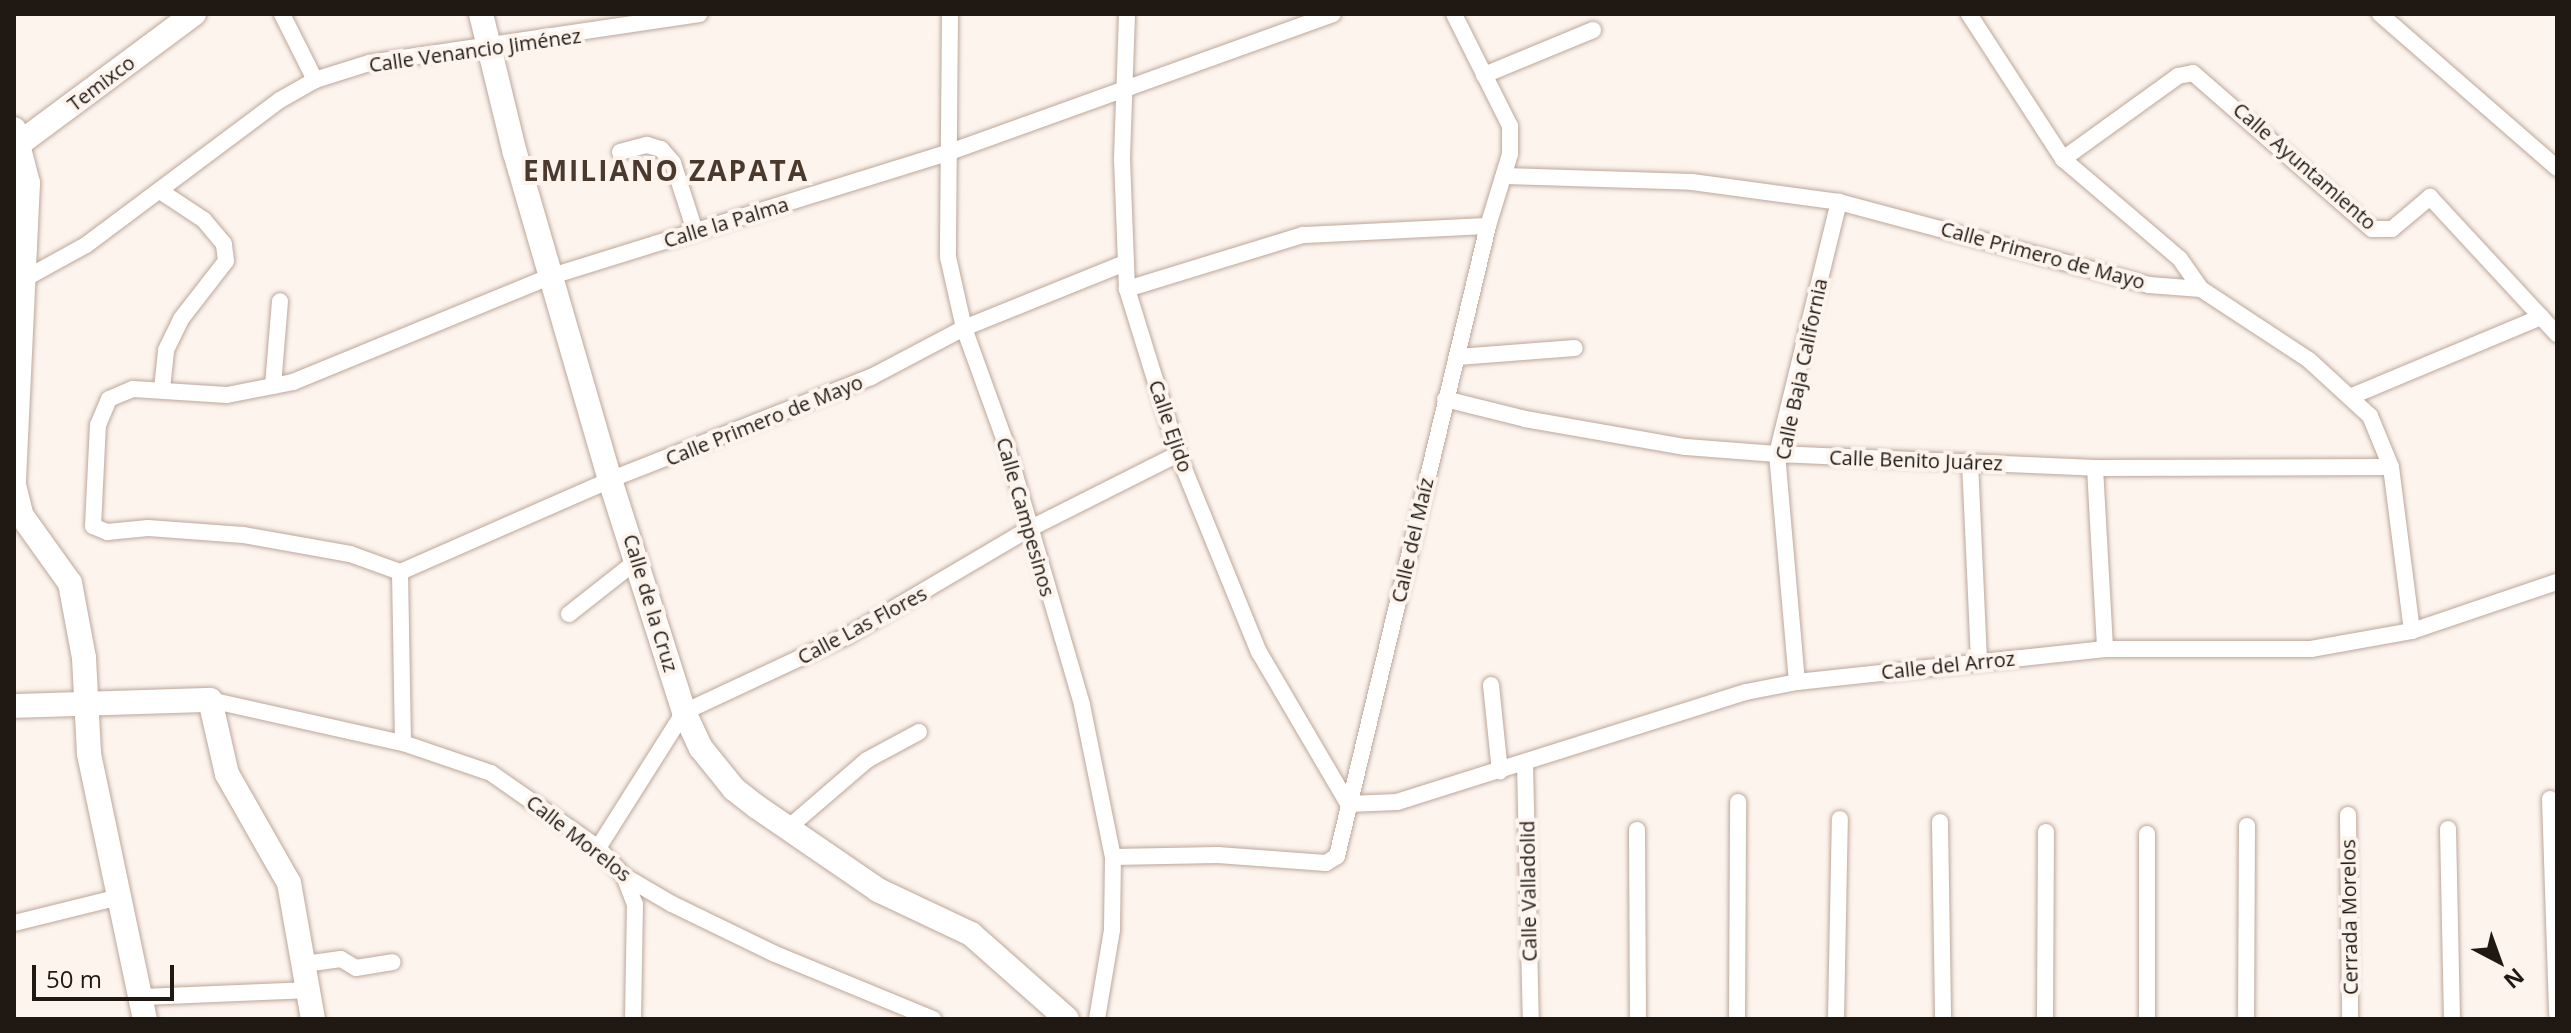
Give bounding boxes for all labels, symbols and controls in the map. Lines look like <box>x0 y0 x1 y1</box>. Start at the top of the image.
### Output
street label: Calle Venancio Jiménez <box>367 23 583 77</box>
street label: Temixco <box>63 50 139 116</box>
street label: Calle Ayuntamiento <box>2228 97 2382 235</box>
district label: EMILIANO ZAPATA <box>523 153 809 187</box>
street label: Calle la Palma <box>661 192 791 252</box>
street label: Calle Primero de Mayo <box>1938 216 2148 294</box>
street label: Calle Baja California <box>1770 276 1832 462</box>
street label: Calle Primero de Mayo <box>662 369 866 471</box>
street label: Calle Ejido <box>1144 377 1198 475</box>
street label: Calle Campesinos <box>992 435 1060 599</box>
street label: Calle Benito Juárez <box>1829 445 2003 475</box>
street label: Calle del Maíz <box>1386 475 1438 605</box>
street label: Calle de la Cruz <box>619 531 683 675</box>
street label: Calle Las Flores <box>793 581 931 669</box>
street label: Calle del Arroz <box>1880 646 2016 684</box>
street label: Calle Morelos <box>522 790 636 886</box>
street label: Calle Valladolid <box>1515 820 1541 962</box>
street label: Cerrada Morelos <box>2336 839 2362 995</box>
north arrow <box>2459 921 2539 1001</box>
scale bar <box>36 949 178 999</box>
text: 50 m <box>46 962 102 995</box>
text: N <box>2498 962 2531 996</box>

